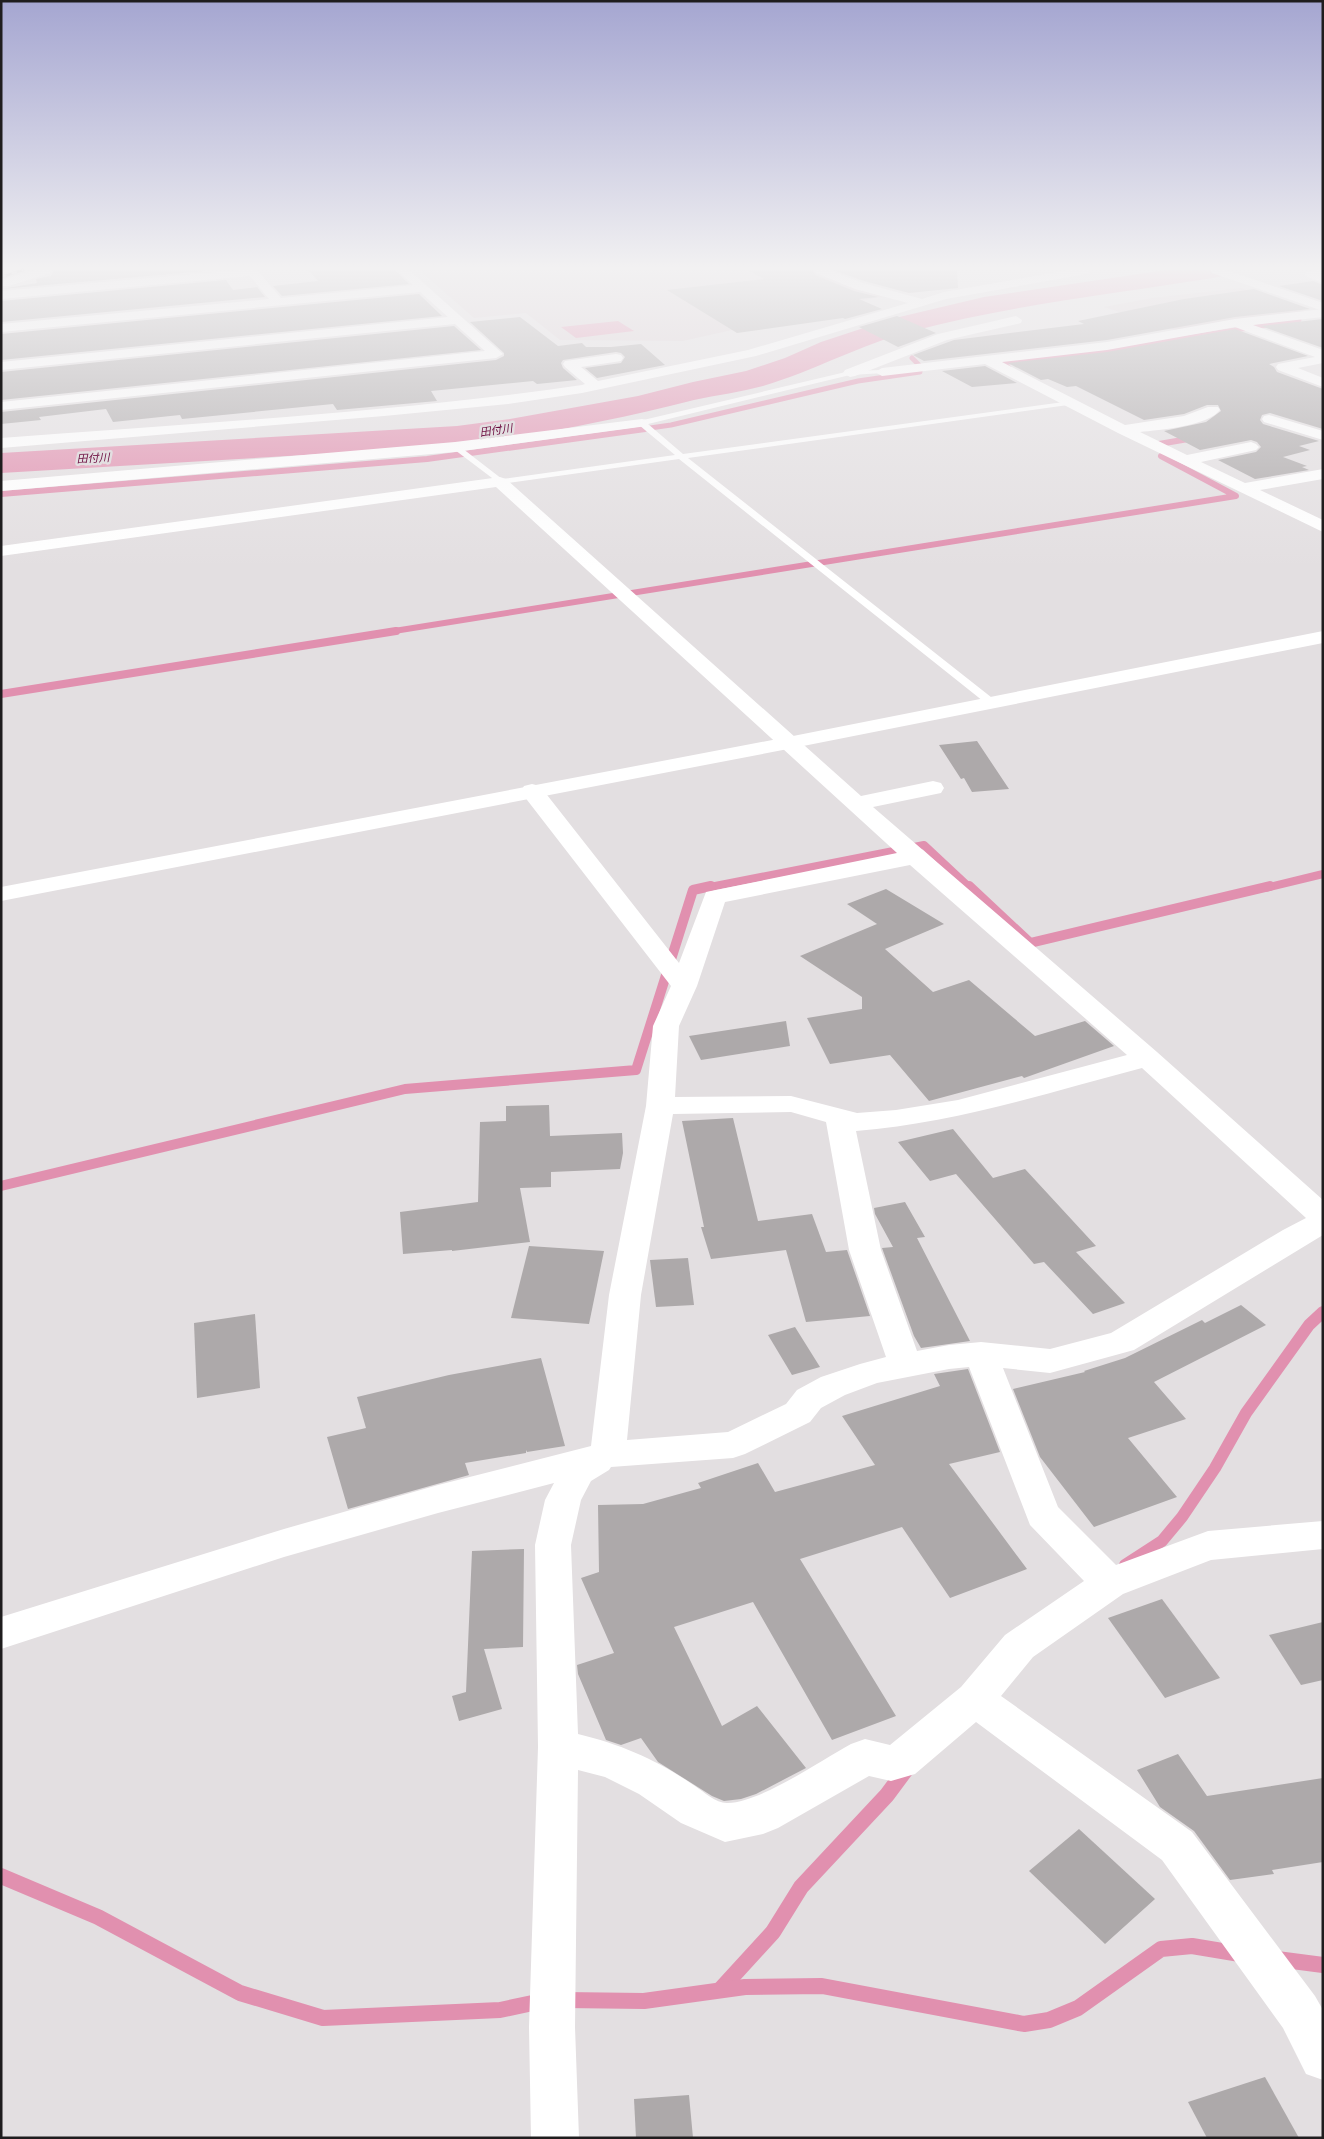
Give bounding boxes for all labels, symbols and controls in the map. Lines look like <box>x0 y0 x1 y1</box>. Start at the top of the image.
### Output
water label: 田付川 <box>479 421 514 439</box>
water label: 田付川 <box>76 450 111 466</box>

